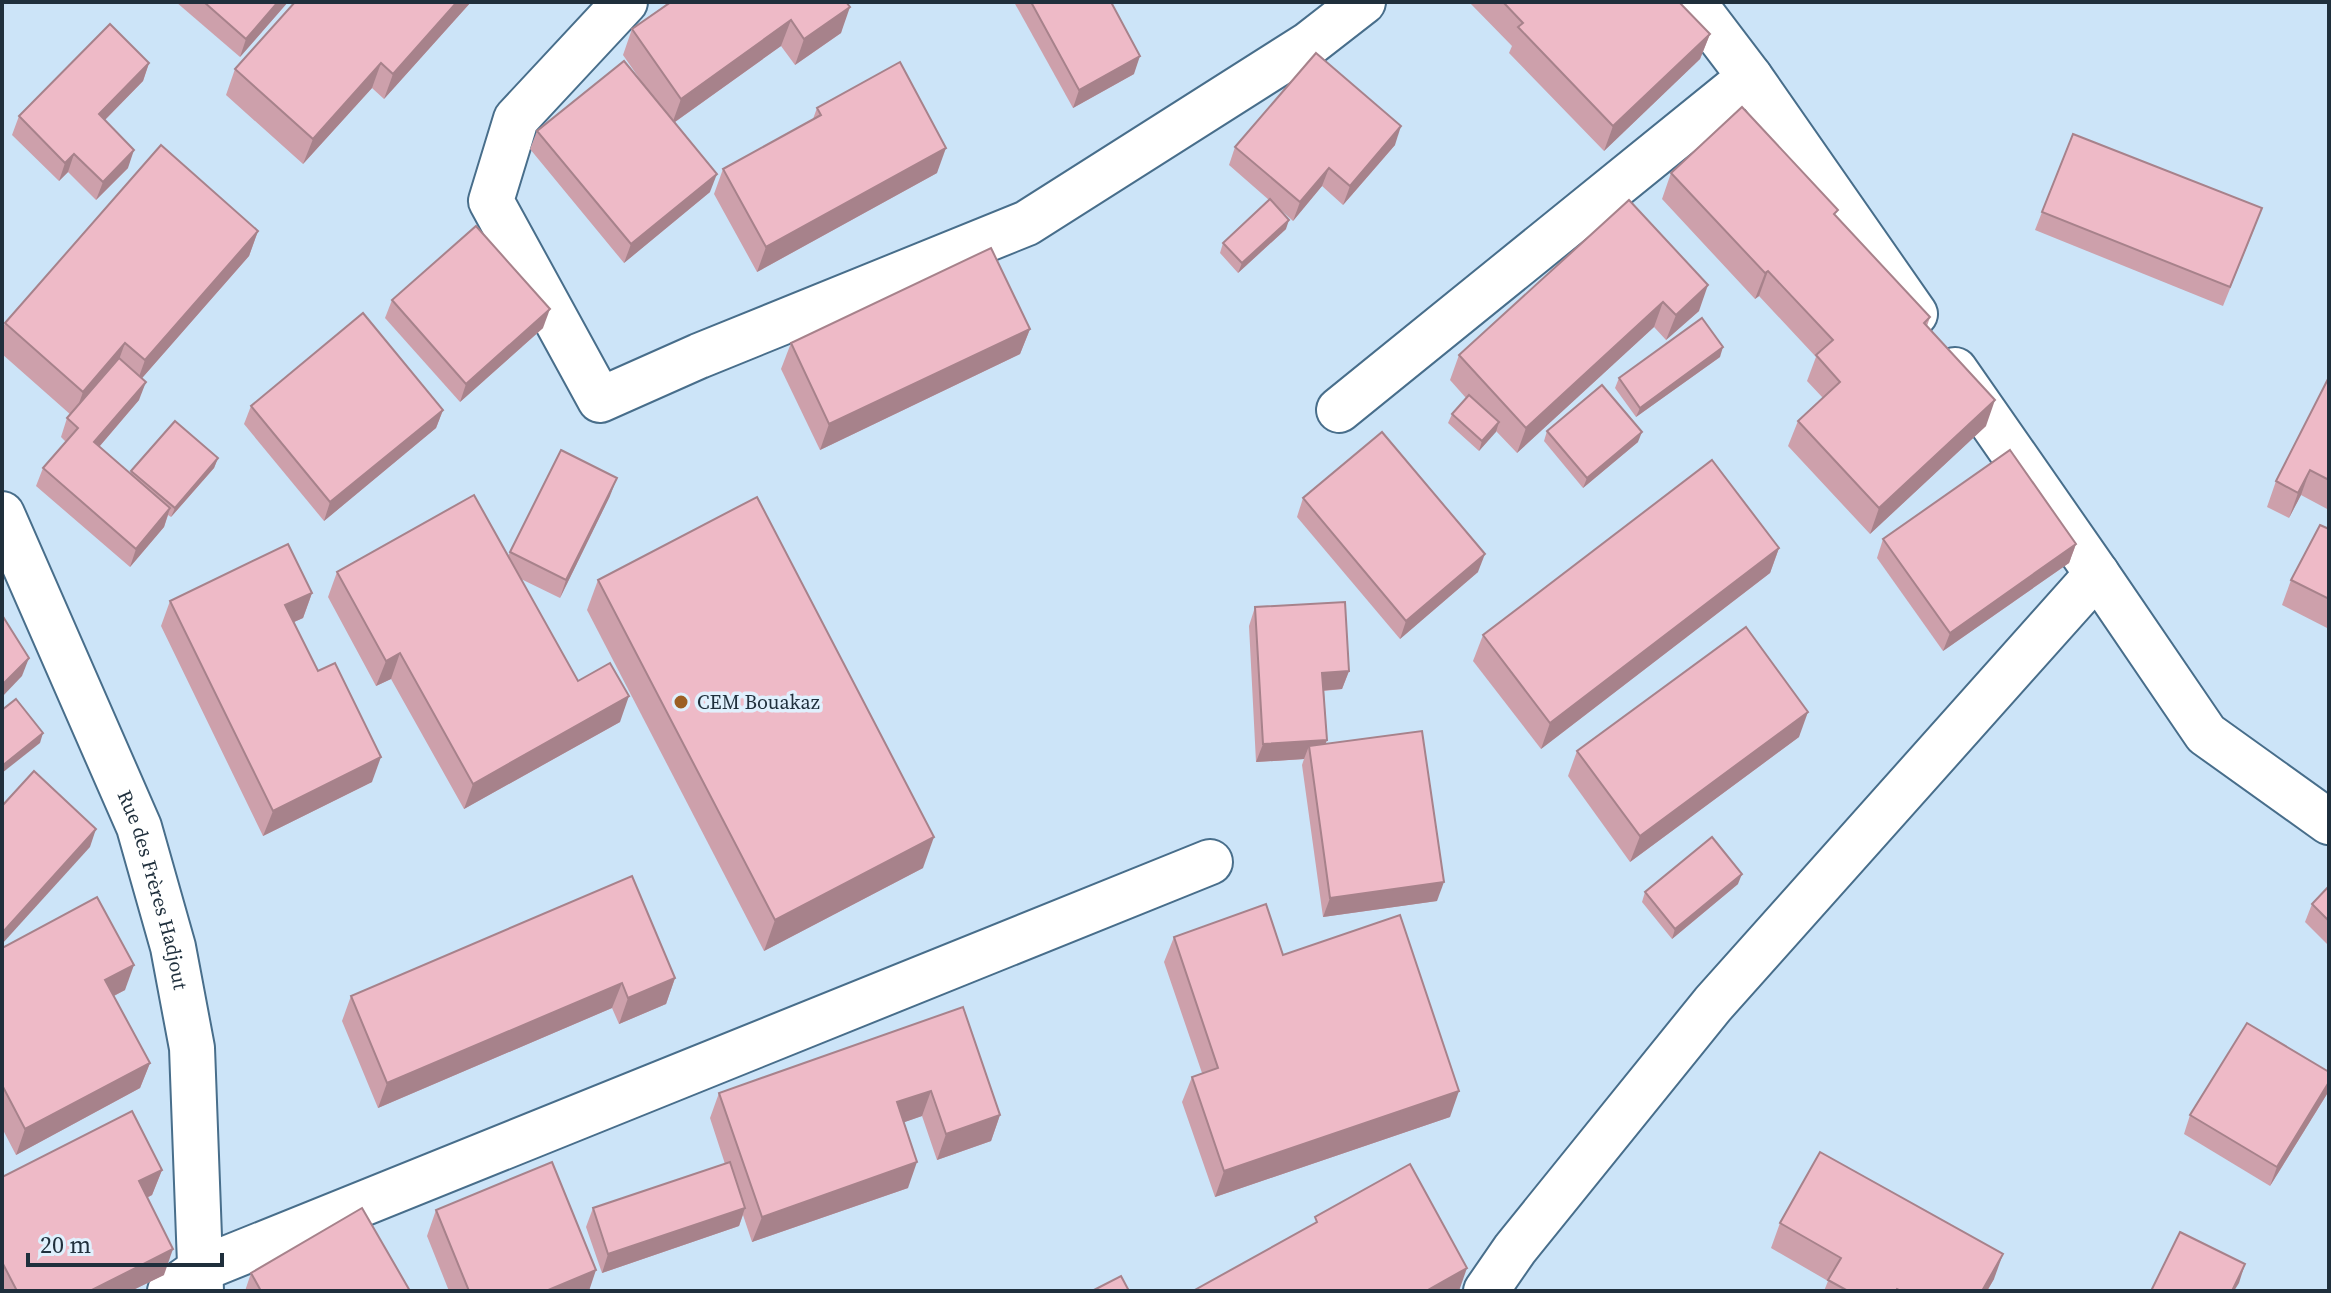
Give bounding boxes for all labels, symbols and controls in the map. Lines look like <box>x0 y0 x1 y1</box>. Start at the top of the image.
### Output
place label: CEM Bouakaz <box>697 688 820 716</box>
marker: CEM Bouakaz <box>672 693 690 711</box>
street label: Rue des Frères Hadjout <box>110 786 195 992</box>
scale bar <box>28 1217 222 1267</box>
text: 20 m <box>40 1228 91 1261</box>

